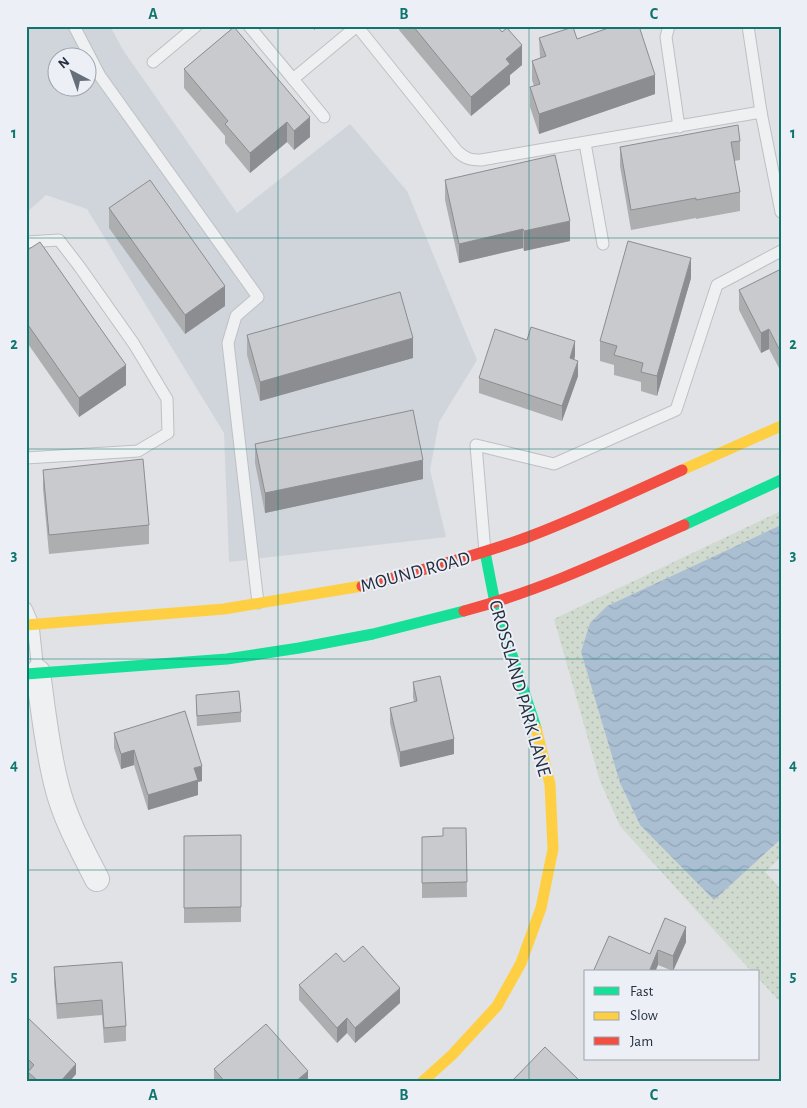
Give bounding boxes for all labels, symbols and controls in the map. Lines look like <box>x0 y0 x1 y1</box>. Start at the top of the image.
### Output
text: A <box>148 6 158 22</box>
text: B <box>399 6 409 22</box>
text: C <box>650 6 659 22</box>
north arrow <box>48 48 98 98</box>
text: N <box>56 54 72 71</box>
text: 1 <box>11 125 17 141</box>
text: 1 <box>790 125 796 141</box>
text: 2 <box>10 336 18 352</box>
text: 2 <box>789 336 797 352</box>
text: 3 <box>11 547 18 563</box>
text: 3 <box>790 547 797 563</box>
street label: MOUND ROAD <box>358 549 472 596</box>
street label: CROSSLAND PARK LANE <box>485 598 554 779</box>
text: 4 <box>10 757 18 773</box>
text: 4 <box>789 757 797 773</box>
text: 5 <box>11 968 18 984</box>
text: 5 <box>790 968 797 984</box>
legend <box>584 970 760 1060</box>
text: Fast <box>630 984 654 999</box>
text: Slow <box>630 1008 658 1023</box>
text: Jam <box>630 1034 653 1049</box>
text: A <box>148 1087 158 1103</box>
text: B <box>399 1087 409 1103</box>
text: C <box>650 1087 659 1103</box>

